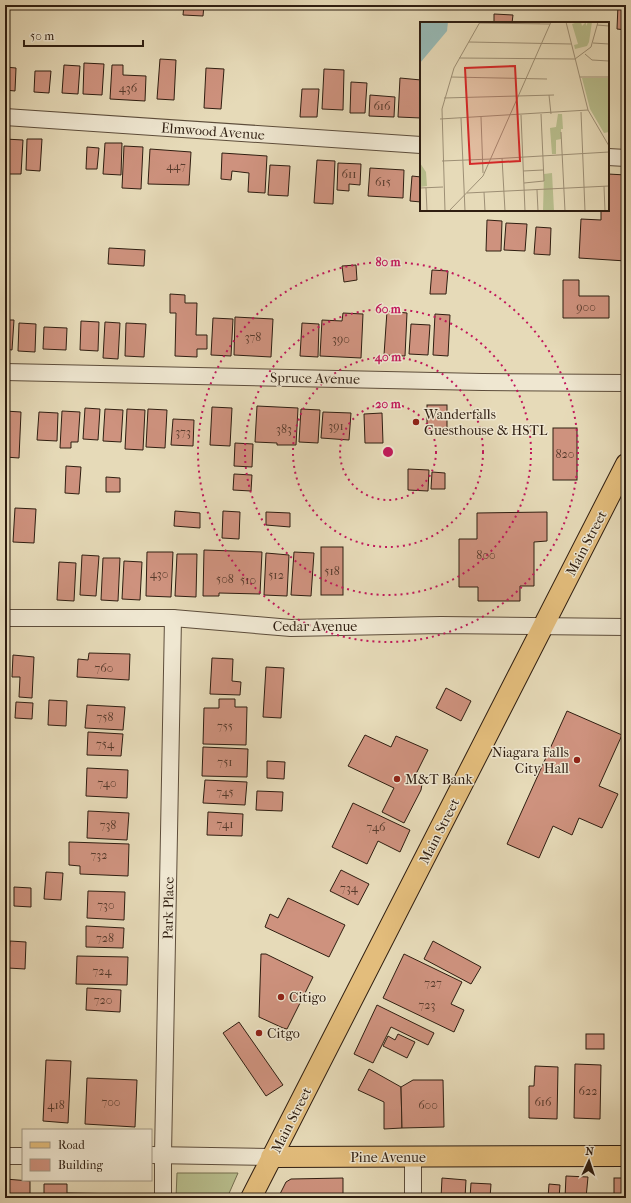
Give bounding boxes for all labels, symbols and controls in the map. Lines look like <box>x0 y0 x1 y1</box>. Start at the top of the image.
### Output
scale bar <box>24 22 143 48</box>
inset map <box>420 22 609 211</box>
text: 50 m <box>30 29 54 43</box>
house number: 436 <box>119 81 138 95</box>
house number: 616 <box>373 99 391 113</box>
street label: Elmwood Avenue <box>161 119 265 144</box>
house number: 447 <box>166 159 186 173</box>
house number: 611 <box>342 167 357 181</box>
house number: 615 <box>375 175 391 189</box>
text: 80 m <box>375 255 402 269</box>
house number: 900 <box>576 300 596 314</box>
text: 60 m <box>375 302 402 316</box>
house number: 378 <box>245 330 261 344</box>
house number: 390 <box>332 332 350 346</box>
text: 40 m <box>374 350 402 365</box>
street label: Spruce Avenue <box>270 369 360 388</box>
text: 20 m <box>375 397 402 411</box>
place label: Wanderfalls Guesthouse & HSTL <box>423 406 548 439</box>
marker: Wanderfalls Guesthouse & HSTL <box>411 417 421 427</box>
house number: 391 <box>328 419 344 433</box>
house number: 383 <box>276 422 292 436</box>
house number: 373 <box>175 425 191 439</box>
centre of rings <box>381 445 395 459</box>
house number: 820 <box>556 447 574 461</box>
street label: Main Street <box>562 508 611 579</box>
house number: 800 <box>476 548 496 562</box>
house number: 518 <box>324 564 340 578</box>
house number: 430 <box>150 567 168 581</box>
house number: 512 <box>268 568 284 582</box>
house number: 508 <box>216 572 234 586</box>
house number: 510 <box>240 573 256 587</box>
street label: Cedar Avenue <box>273 618 357 635</box>
house number: 760 <box>95 661 113 675</box>
house number: 758 <box>96 710 114 724</box>
house number: 755 <box>217 719 233 733</box>
house number: 754 <box>96 737 115 751</box>
place label: Niagara Falls City Hall <box>492 744 569 777</box>
house number: 751 <box>217 755 233 769</box>
marker: Niagara Falls City Hall <box>572 755 582 765</box>
place label: M&T Bank <box>405 771 473 788</box>
marker: M&T Bank <box>392 774 402 784</box>
house number: 740 <box>97 776 117 790</box>
house number: 745 <box>216 785 234 799</box>
street label: Main Street <box>416 796 463 867</box>
house number: 741 <box>217 817 233 831</box>
house number: 738 <box>100 818 116 832</box>
house number: 746 <box>366 820 386 834</box>
house number: 732 <box>91 848 107 862</box>
street label: Park Place <box>159 876 178 940</box>
house number: 734 <box>340 881 359 895</box>
house number: 730 <box>97 898 115 912</box>
house number: 728 <box>96 931 114 945</box>
house number: 724 <box>92 964 112 978</box>
house number: 727 <box>424 976 442 990</box>
place label: Citigo <box>289 989 326 1006</box>
marker: Citigo <box>276 992 286 1002</box>
house number: 720 <box>94 993 112 1007</box>
house number: 723 <box>419 998 435 1012</box>
place label: Citgo <box>267 1025 300 1042</box>
marker: Citgo <box>254 1028 264 1038</box>
house number: 622 <box>579 1084 597 1098</box>
street label: Main Street <box>268 1085 315 1156</box>
house number: 700 <box>102 1095 121 1109</box>
house number: 616 <box>534 1095 552 1109</box>
house number: 418 <box>47 1098 65 1112</box>
house number: 600 <box>418 1098 438 1112</box>
legend <box>22 1129 152 1181</box>
text: Road <box>58 1138 85 1152</box>
north arrow <box>569 1141 609 1181</box>
text: N <box>585 1145 595 1158</box>
street label: Pine Avenue <box>350 1149 426 1166</box>
text: Building <box>58 1158 103 1172</box>

